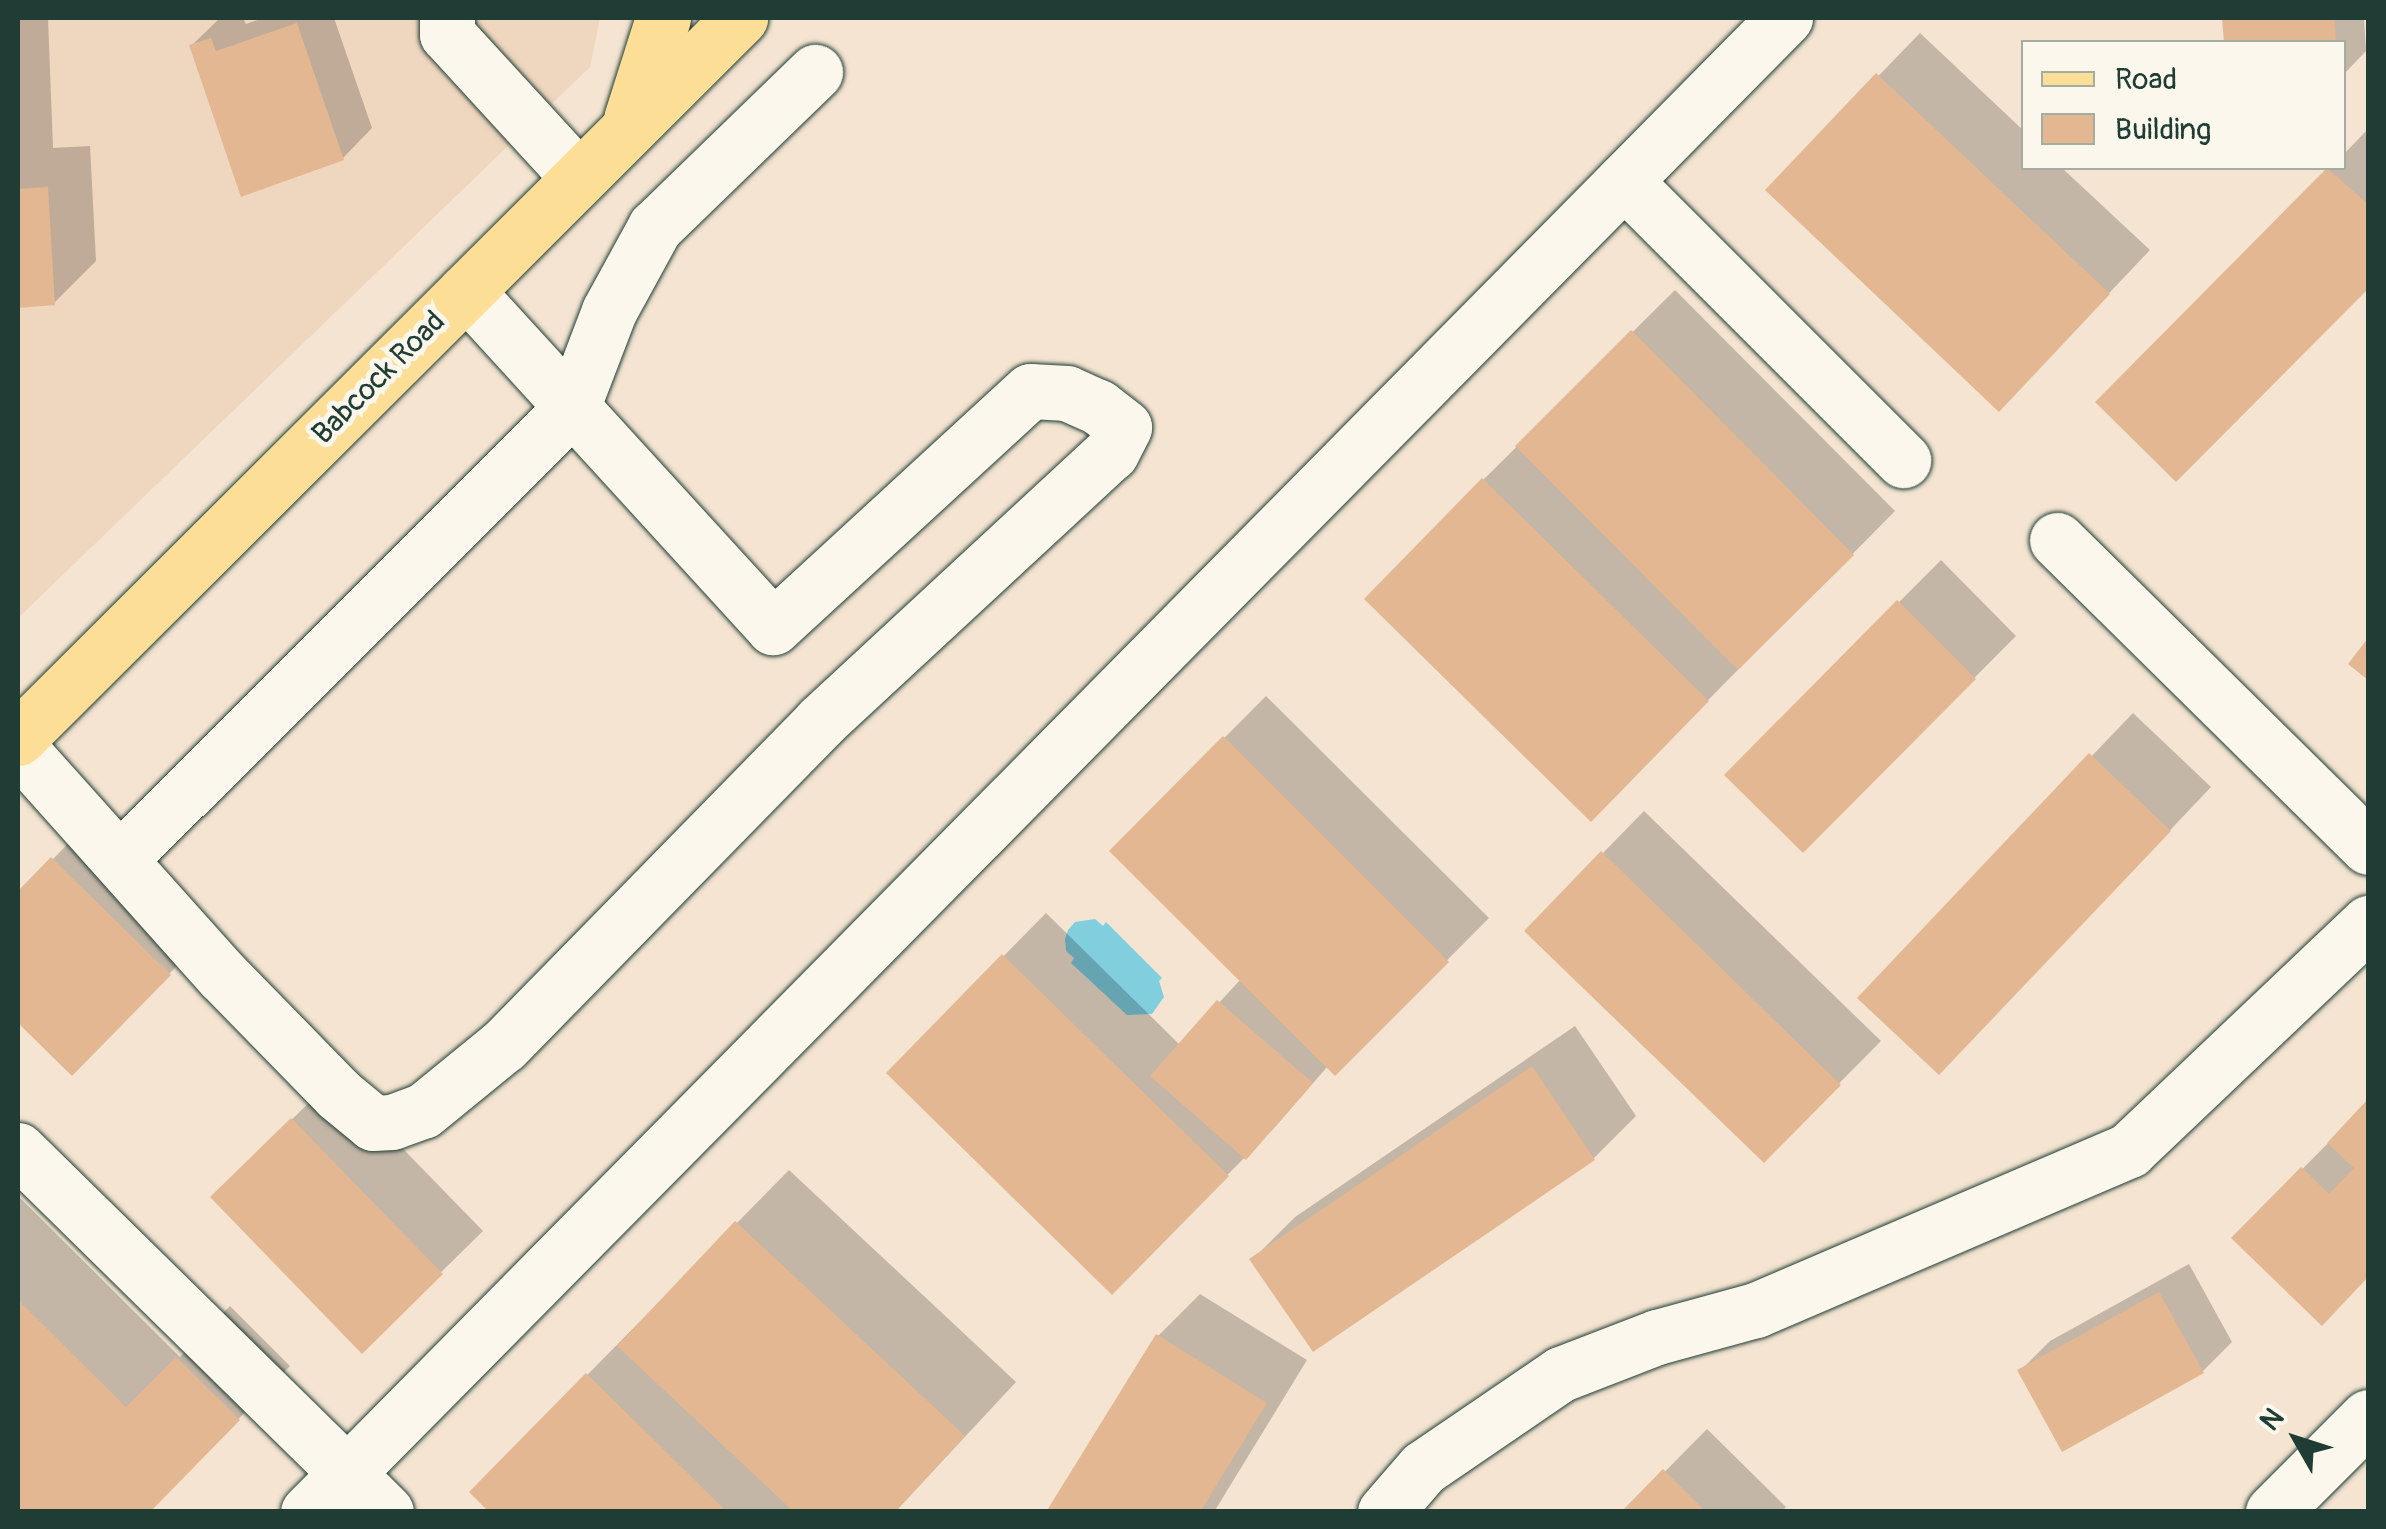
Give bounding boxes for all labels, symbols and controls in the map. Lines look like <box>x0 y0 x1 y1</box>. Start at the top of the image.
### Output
legend <box>2021 40 2346 170</box>
text: Road <box>2115 61 2177 98</box>
text: Building <box>2115 111 2211 148</box>
street label: Babcock Road <box>305 304 453 452</box>
north arrow <box>2246 1389 2346 1489</box>
text: N <box>2253 1401 2292 1438</box>

